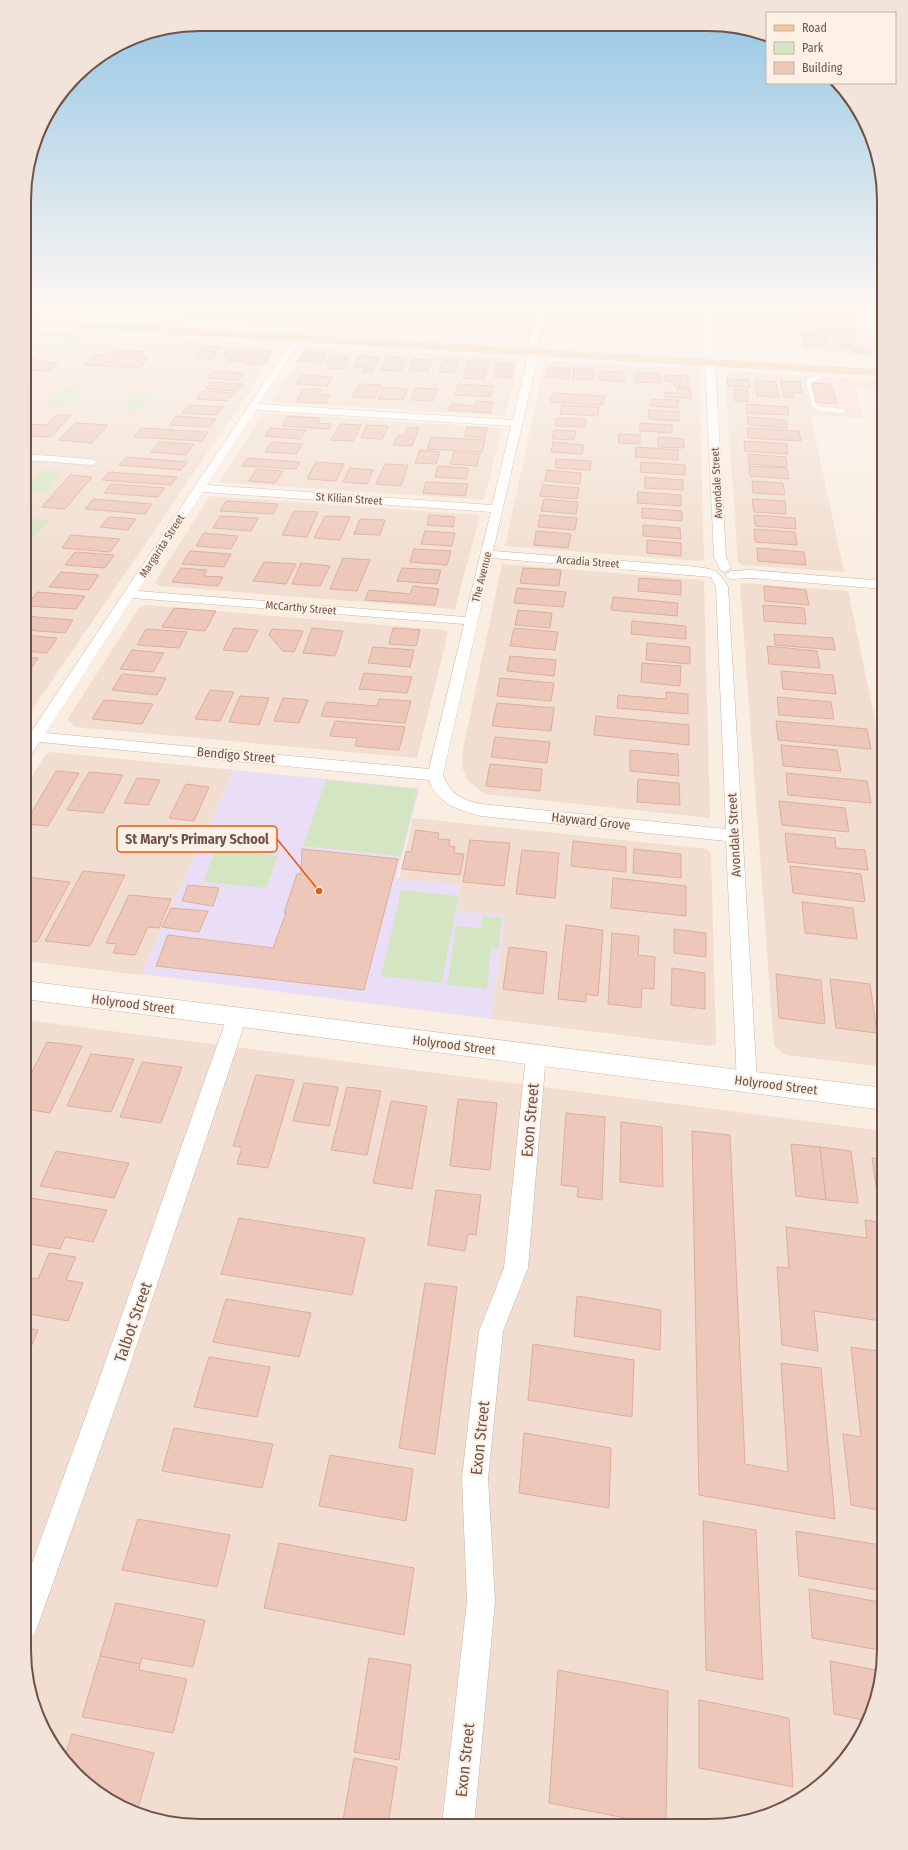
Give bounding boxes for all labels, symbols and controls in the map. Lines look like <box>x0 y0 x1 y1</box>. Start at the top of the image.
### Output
legend <box>766 12 896 84</box>
text: Road <box>802 21 827 35</box>
text: Park <box>802 41 824 55</box>
text: Building <box>802 61 843 75</box>
street label: Avondale Street <box>709 447 725 519</box>
street label: St Kilian Street <box>315 490 383 508</box>
street label: Margarita Street <box>137 512 187 580</box>
street label: The Avenue <box>469 550 495 604</box>
street label: Arcadia Street <box>556 553 620 571</box>
street label: McCarthy Street <box>265 598 337 618</box>
street label: Bendigo Street <box>196 744 276 766</box>
street label: Avondale Street <box>724 792 744 877</box>
street label: Hayward Grove <box>551 809 631 833</box>
callout: St Mary's Primary School <box>117 826 277 852</box>
text: St Mary's Primary School <box>125 831 269 848</box>
street label: Holyrood Street <box>91 991 176 1017</box>
street label: Holyrood Street <box>412 1032 497 1058</box>
street label: Holyrood Street <box>734 1072 819 1098</box>
street label: Exon Street <box>517 1081 543 1158</box>
street label: Talbot Street <box>110 1279 156 1365</box>
street label: Exon Street <box>467 1399 493 1476</box>
street label: Exon Street <box>452 1721 478 1798</box>

